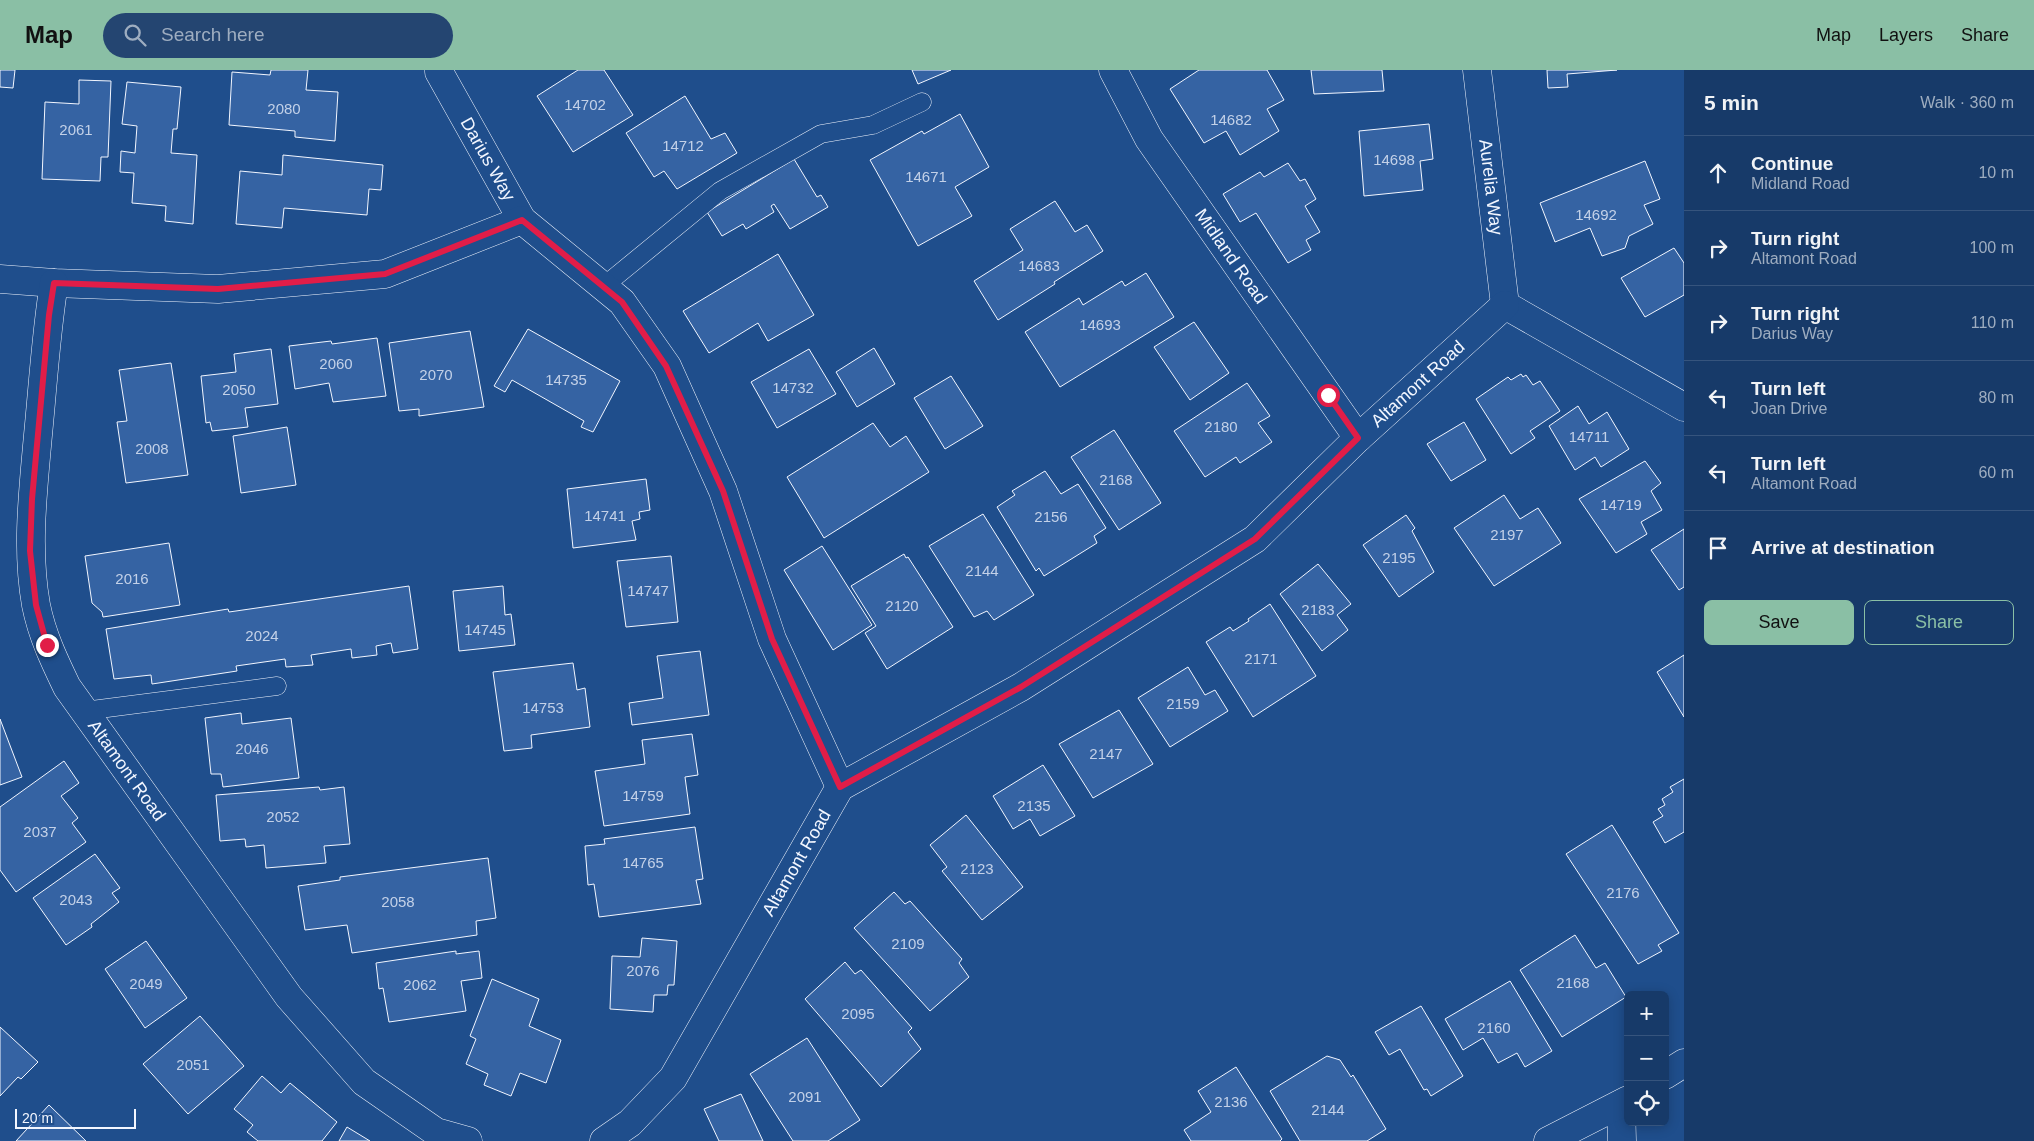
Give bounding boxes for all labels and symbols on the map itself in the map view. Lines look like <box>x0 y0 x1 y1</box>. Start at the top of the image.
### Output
house number: 14702 <box>564 96 606 113</box>
house number: 2080 <box>267 100 301 117</box>
house number: 14682 <box>1210 111 1252 128</box>
street label: Darius Way <box>457 114 519 204</box>
house number: 2061 <box>59 121 93 138</box>
house number: 14712 <box>662 137 704 154</box>
street label: Aurelia Way <box>1475 138 1507 236</box>
house number: 14698 <box>1373 151 1415 168</box>
house number: 14671 <box>905 168 947 185</box>
street label: Midland Road <box>1191 205 1271 308</box>
house number: 14692 <box>1575 206 1617 223</box>
house number: 14683 <box>1018 257 1060 274</box>
house number: 14693 <box>1079 316 1121 333</box>
street label: Altamont Road <box>1367 336 1469 431</box>
house number: 2060 <box>319 355 353 372</box>
house number: 2070 <box>419 366 453 383</box>
house number: 14735 <box>545 371 587 388</box>
house number: 14732 <box>772 379 814 396</box>
house number: 2050 <box>222 381 256 398</box>
route start <box>1317 384 1340 407</box>
house number: 2180 <box>1204 418 1238 435</box>
house number: 14711 <box>1569 428 1609 445</box>
house number: 2008 <box>135 440 169 457</box>
house number: 2168 <box>1099 471 1133 488</box>
house number: 14719 <box>1600 496 1642 513</box>
house number: 14741 <box>584 507 626 524</box>
house number: 2156 <box>1034 508 1068 525</box>
house number: 2197 <box>1490 526 1524 543</box>
house number: 2195 <box>1382 549 1416 566</box>
house number: 2144 <box>965 562 999 579</box>
house number: 2016 <box>115 570 149 587</box>
house number: 14747 <box>627 582 669 599</box>
house number: 2120 <box>885 597 919 614</box>
house number: 2183 <box>1301 601 1335 618</box>
house number: 14745 <box>464 621 506 638</box>
house number: 2024 <box>245 627 279 644</box>
route end <box>36 634 59 657</box>
house number: 2171 <box>1244 650 1278 667</box>
house number: 2159 <box>1166 695 1200 712</box>
house number: 14753 <box>522 699 564 716</box>
street label: Altamont Road <box>84 716 170 825</box>
house number: 2046 <box>235 740 269 757</box>
house number: 2147 <box>1089 745 1123 762</box>
house number: 14759 <box>622 787 664 804</box>
house number: 2135 <box>1017 797 1051 814</box>
street label: Altamont Road <box>758 806 835 919</box>
house number: 2052 <box>266 808 300 825</box>
house number: 2037 <box>23 823 57 840</box>
house number: 14765 <box>622 854 664 871</box>
house number: 2123 <box>960 860 994 877</box>
house number: 2176 <box>1606 884 1640 901</box>
house number: 2043 <box>59 891 93 908</box>
house number: 2058 <box>381 893 415 910</box>
house number: 2109 <box>891 935 925 952</box>
house number: 2076 <box>626 962 660 979</box>
house number: 2168 <box>1556 974 1590 991</box>
house number: 2049 <box>129 975 163 992</box>
house number: 2062 <box>403 976 437 993</box>
house number: 2095 <box>841 1005 875 1022</box>
house number: 2160 <box>1477 1019 1511 1036</box>
house number: 2051 <box>176 1056 210 1073</box>
house number: 2091 <box>788 1088 822 1105</box>
house number: 2136 <box>1214 1093 1248 1110</box>
house number: 2144 <box>1311 1101 1345 1118</box>
scale bar <box>15 1106 136 1129</box>

